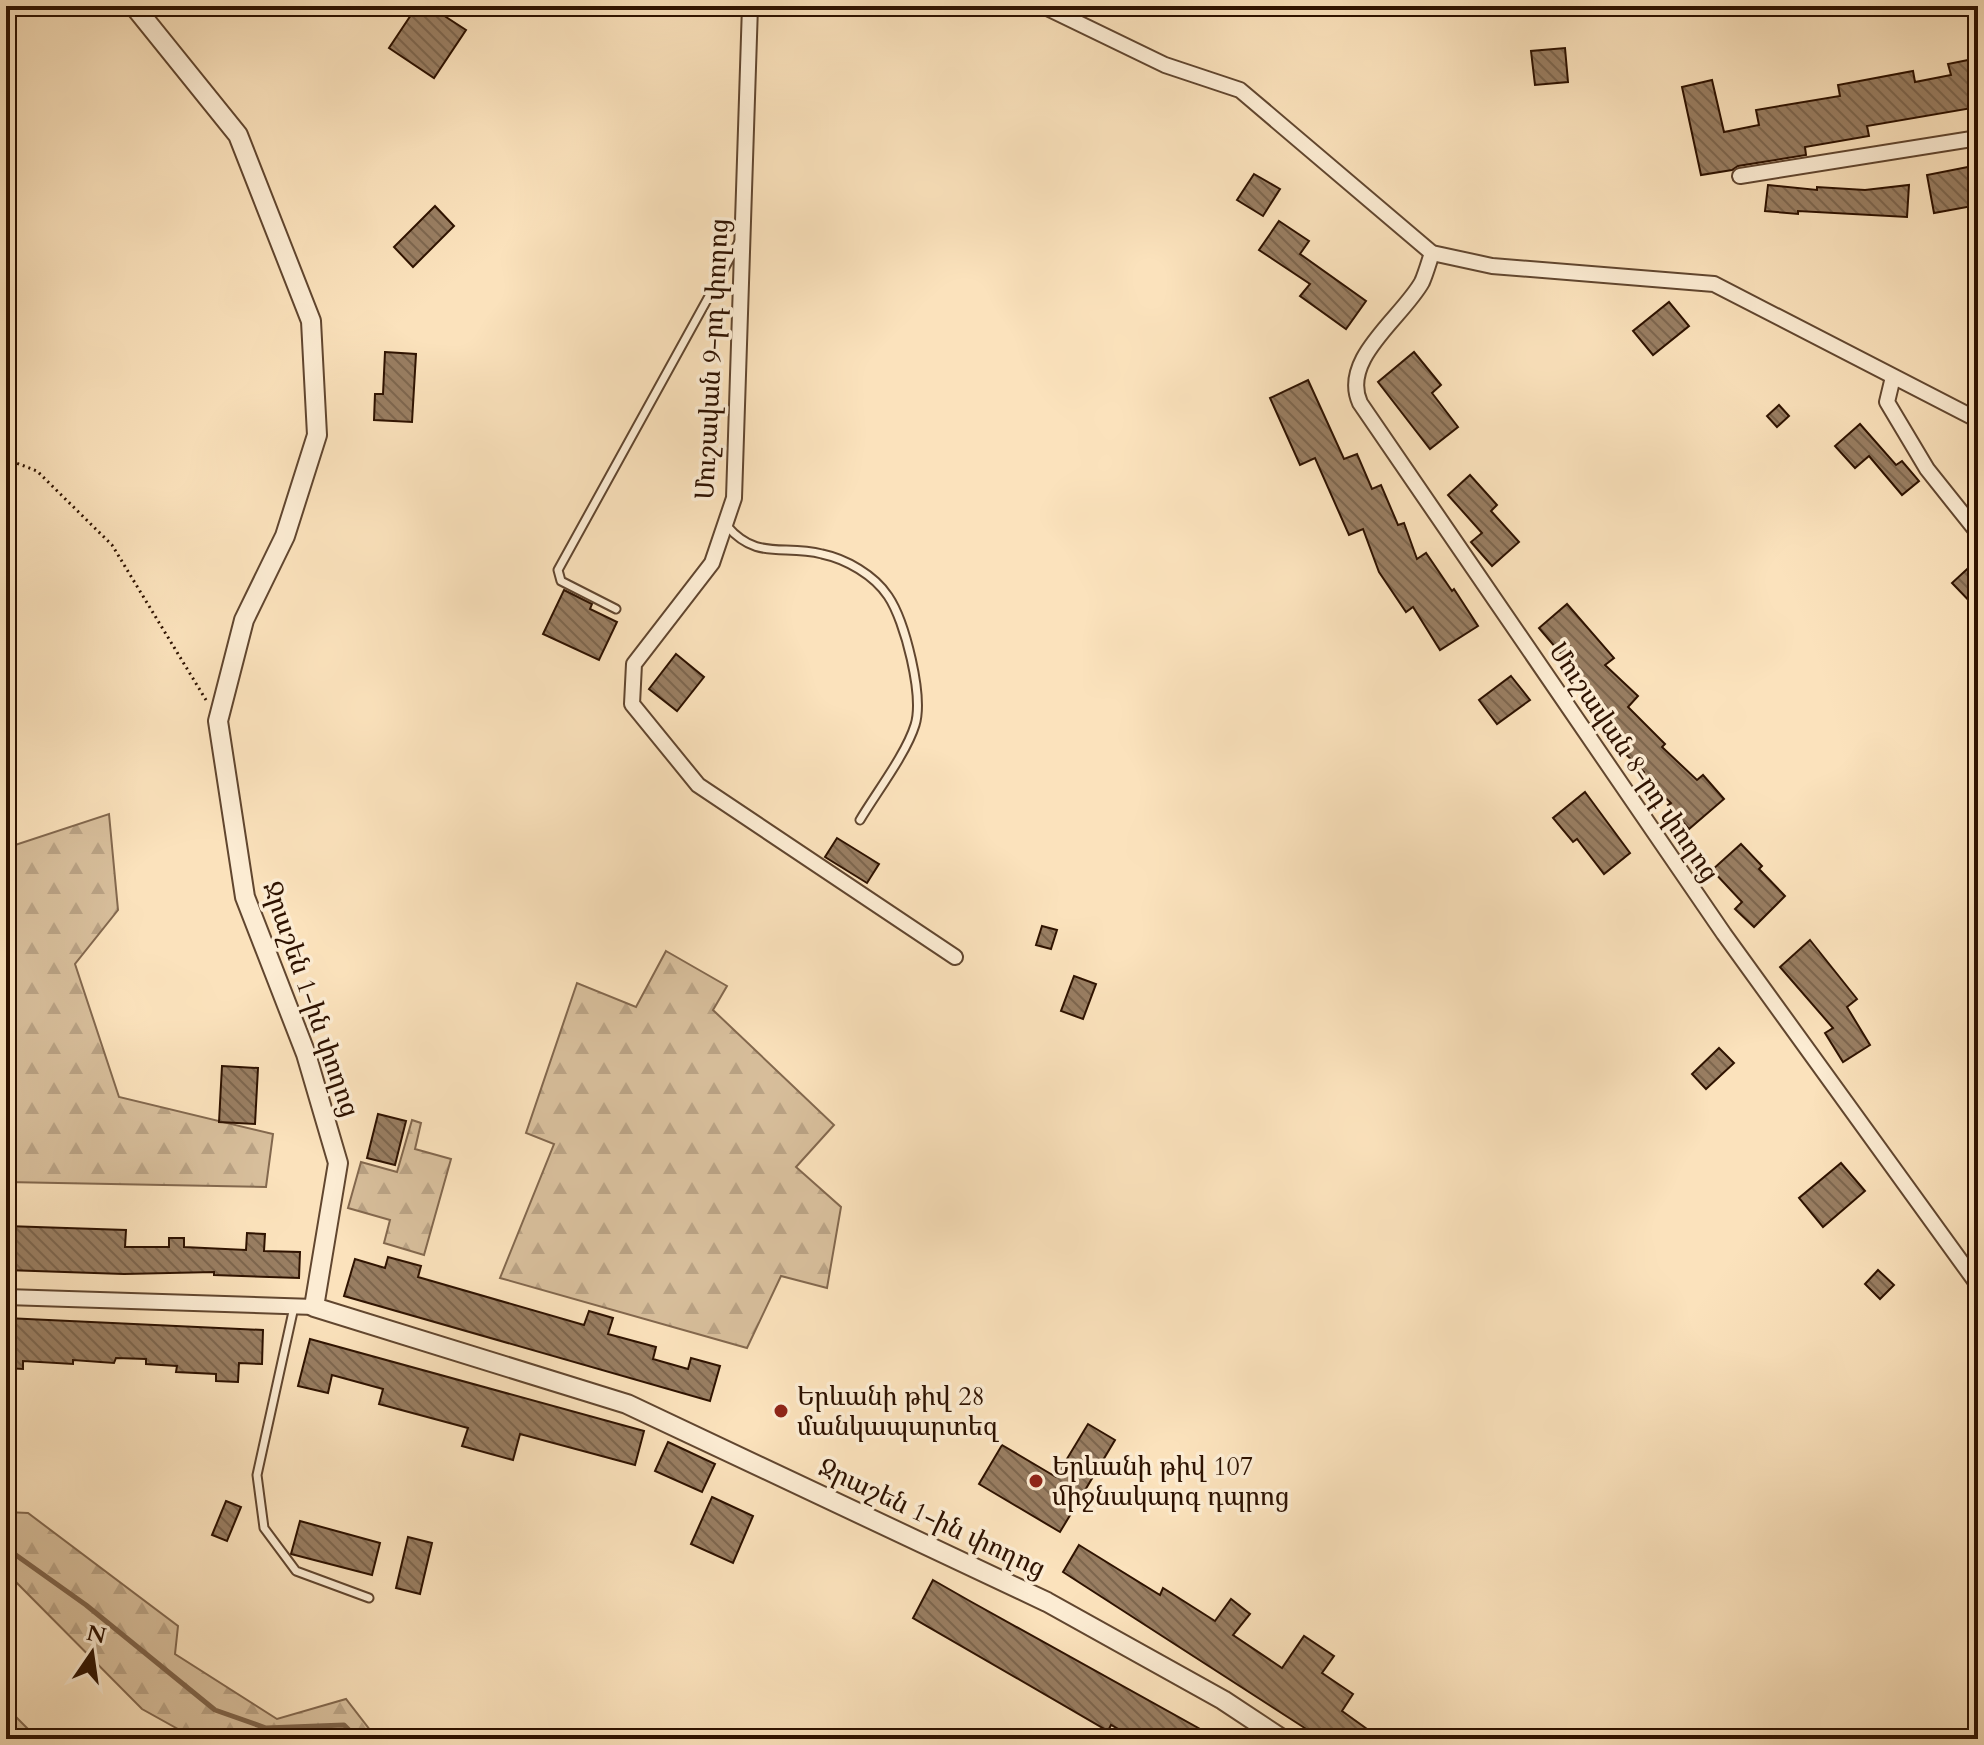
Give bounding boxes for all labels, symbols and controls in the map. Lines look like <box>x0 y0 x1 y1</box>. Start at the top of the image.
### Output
street label: Մուշավան 9-րդ փողոց <box>687 217 737 501</box>
street label: Մուշավան 8-րդ փողոց <box>1541 636 1727 888</box>
street label: Ջրաշեն 1-ին փողոց <box>254 877 368 1121</box>
place label: Երևանի թիվ 28 մանկապարտեզ <box>797 1379 1000 1444</box>
marker: Երևանի թիվ 28 մանկապարտեզ <box>772 1402 790 1420</box>
place label: Երևանի թիվ 107 միջնակարգ դպրոց <box>1052 1449 1290 1514</box>
street label: Ջրաշեն 1-ին փողոց <box>813 1450 1051 1586</box>
marker: Երևանի թիվ 107 միջնակարգ դպրոց <box>1027 1472 1045 1490</box>
north arrow <box>52 1613 132 1693</box>
text: N <box>84 1618 109 1651</box>

